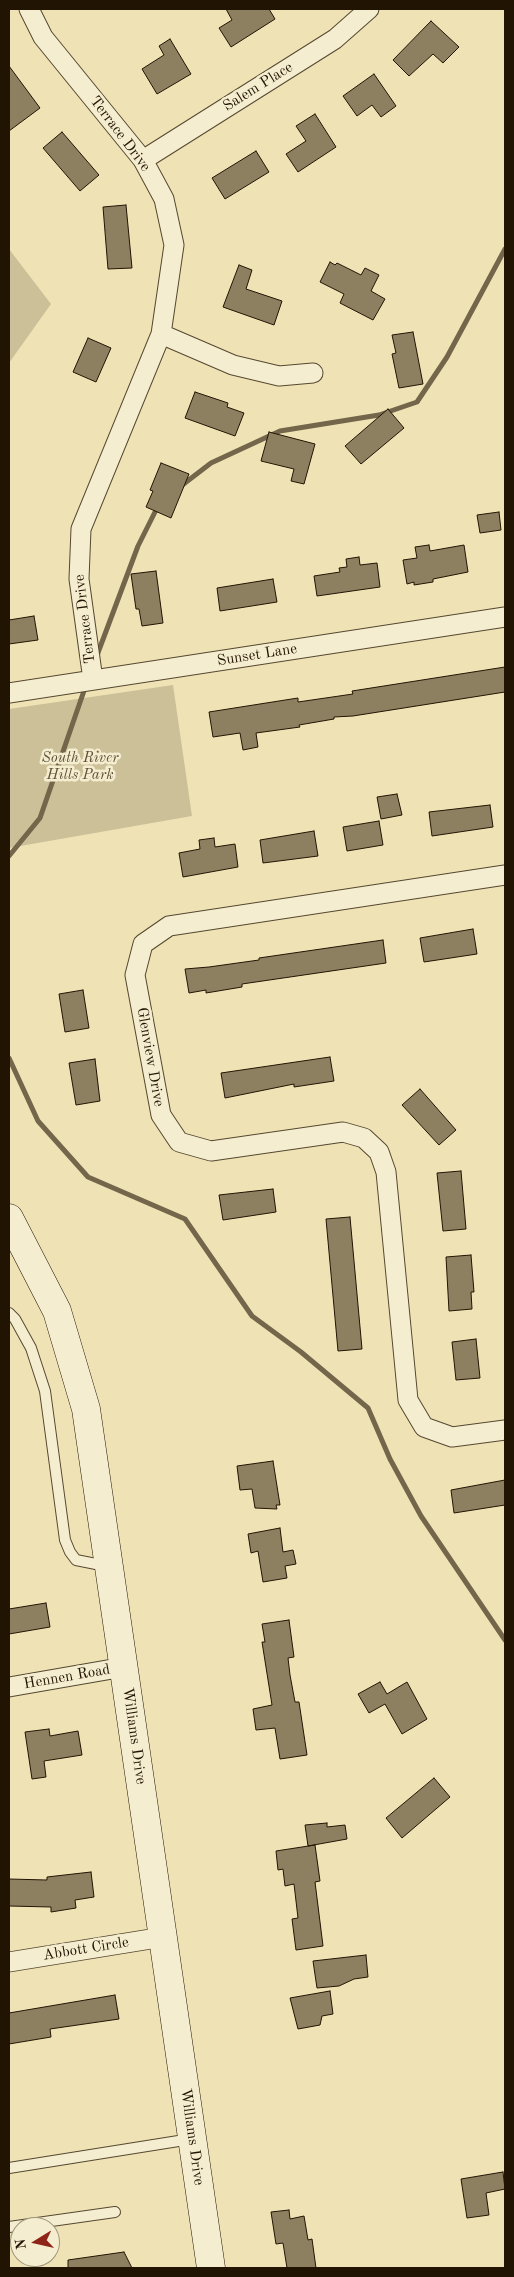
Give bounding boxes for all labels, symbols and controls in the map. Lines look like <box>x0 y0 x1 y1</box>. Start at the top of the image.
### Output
street label: Salem Place <box>220 58 296 116</box>
street label: Terrace Drive <box>86 93 154 175</box>
street label: Terrace Drive <box>71 573 99 665</box>
street label: Sunset Lane <box>216 640 298 670</box>
park label: South River Hills Park <box>42 749 118 784</box>
street label: Glenview Drive <box>132 1006 168 1108</box>
street label: Hennen Road <box>22 1661 112 1693</box>
street label: Williams Drive <box>118 1686 150 1786</box>
street label: Abbott Circle <box>42 1933 130 1965</box>
street label: Williams Drive <box>176 2087 208 2187</box>
north arrow <box>10 2217 60 2267</box>
text: N <box>13 2238 29 2251</box>

